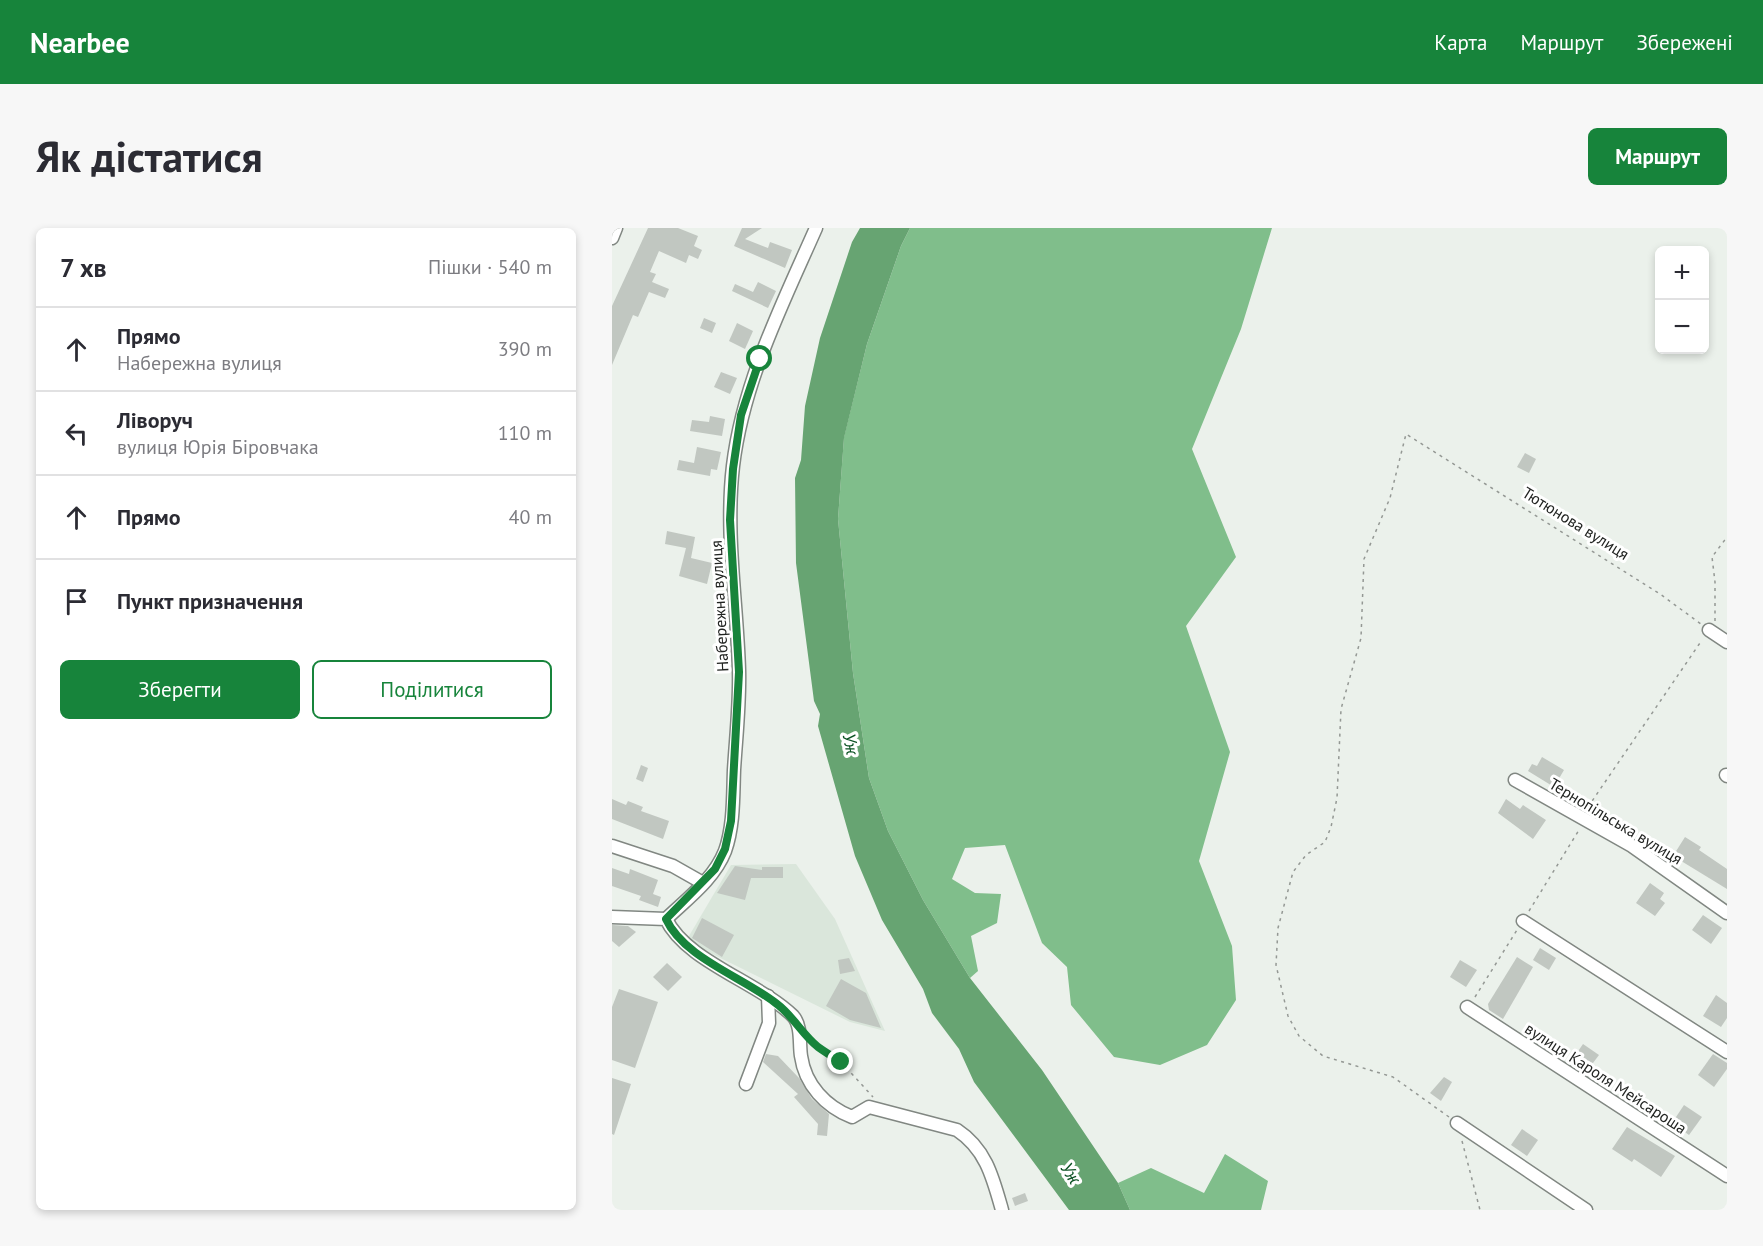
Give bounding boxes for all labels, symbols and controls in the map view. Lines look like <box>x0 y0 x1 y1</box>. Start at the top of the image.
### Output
text: Nearbee <box>30 24 130 61</box>
text: Карта <box>1434 29 1487 56</box>
text: Маршрут <box>1520 29 1603 56</box>
text: Збережені <box>1636 29 1733 56</box>
button: Маршрут <box>1588 128 1727 185</box>
text: Як дістатися <box>36 129 263 184</box>
map controls <box>1655 246 1709 354</box>
button: + <box>1655 246 1709 300</box>
text: 7 хв <box>60 251 107 284</box>
text: Пішки · 540 m <box>428 254 552 280</box>
button: − <box>1655 300 1709 354</box>
text: Прямо <box>117 322 180 350</box>
icon: ahead <box>60 333 93 366</box>
text: 390 m <box>498 336 552 362</box>
route start <box>746 345 772 371</box>
text: Набережна вулиця <box>117 350 282 376</box>
text: Ліворуч <box>117 406 193 434</box>
icon: left <box>60 417 93 450</box>
text: 110 m <box>498 420 552 446</box>
text: вулиця Юрія Біровчака <box>117 434 319 460</box>
street label: Тютюнова вулиця <box>1519 482 1633 564</box>
icon: ahead <box>60 501 93 534</box>
text: Прямо <box>117 503 180 531</box>
text: 40 m <box>509 504 552 530</box>
street label: Набережна вулиця <box>706 540 732 672</box>
icon: arrive <box>60 585 93 618</box>
text: Пункт призначення <box>117 587 303 615</box>
button: Зберегти <box>60 660 300 719</box>
button: Поділитися <box>312 660 552 719</box>
water label: Уж <box>837 731 865 757</box>
street label: Тернопільська вулиця <box>1546 773 1686 869</box>
street label: вулиця Кароля Мейсароша <box>1521 1018 1691 1138</box>
route end <box>827 1048 853 1074</box>
water label: Уж <box>1055 1158 1087 1189</box>

